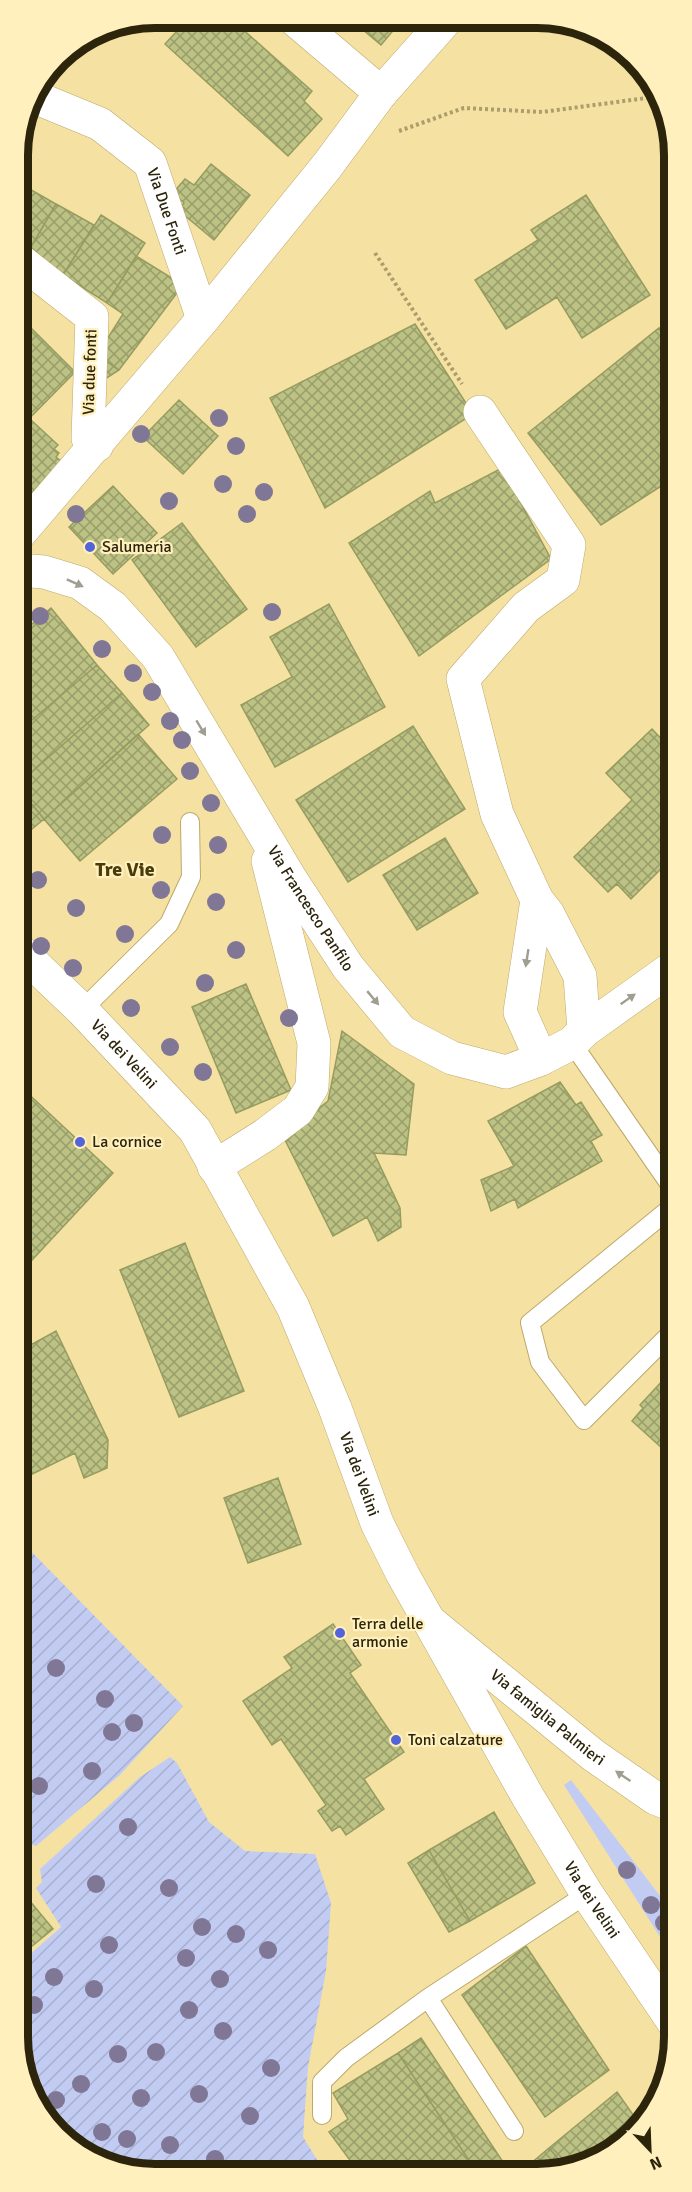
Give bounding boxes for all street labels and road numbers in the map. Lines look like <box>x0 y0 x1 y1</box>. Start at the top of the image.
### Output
street label: Via Due Fonti <box>142 165 191 258</box>
street label: Via due fonti <box>79 329 101 415</box>
street label: Via Francesco Panfilo <box>263 842 358 975</box>
street label: Via dei Velini <box>86 1016 161 1093</box>
street label: Via dei Velini <box>335 1429 384 1519</box>
street label: Via famiglia Palmieri <box>486 1665 609 1770</box>
street label: Via dei Velini <box>560 1858 624 1942</box>

